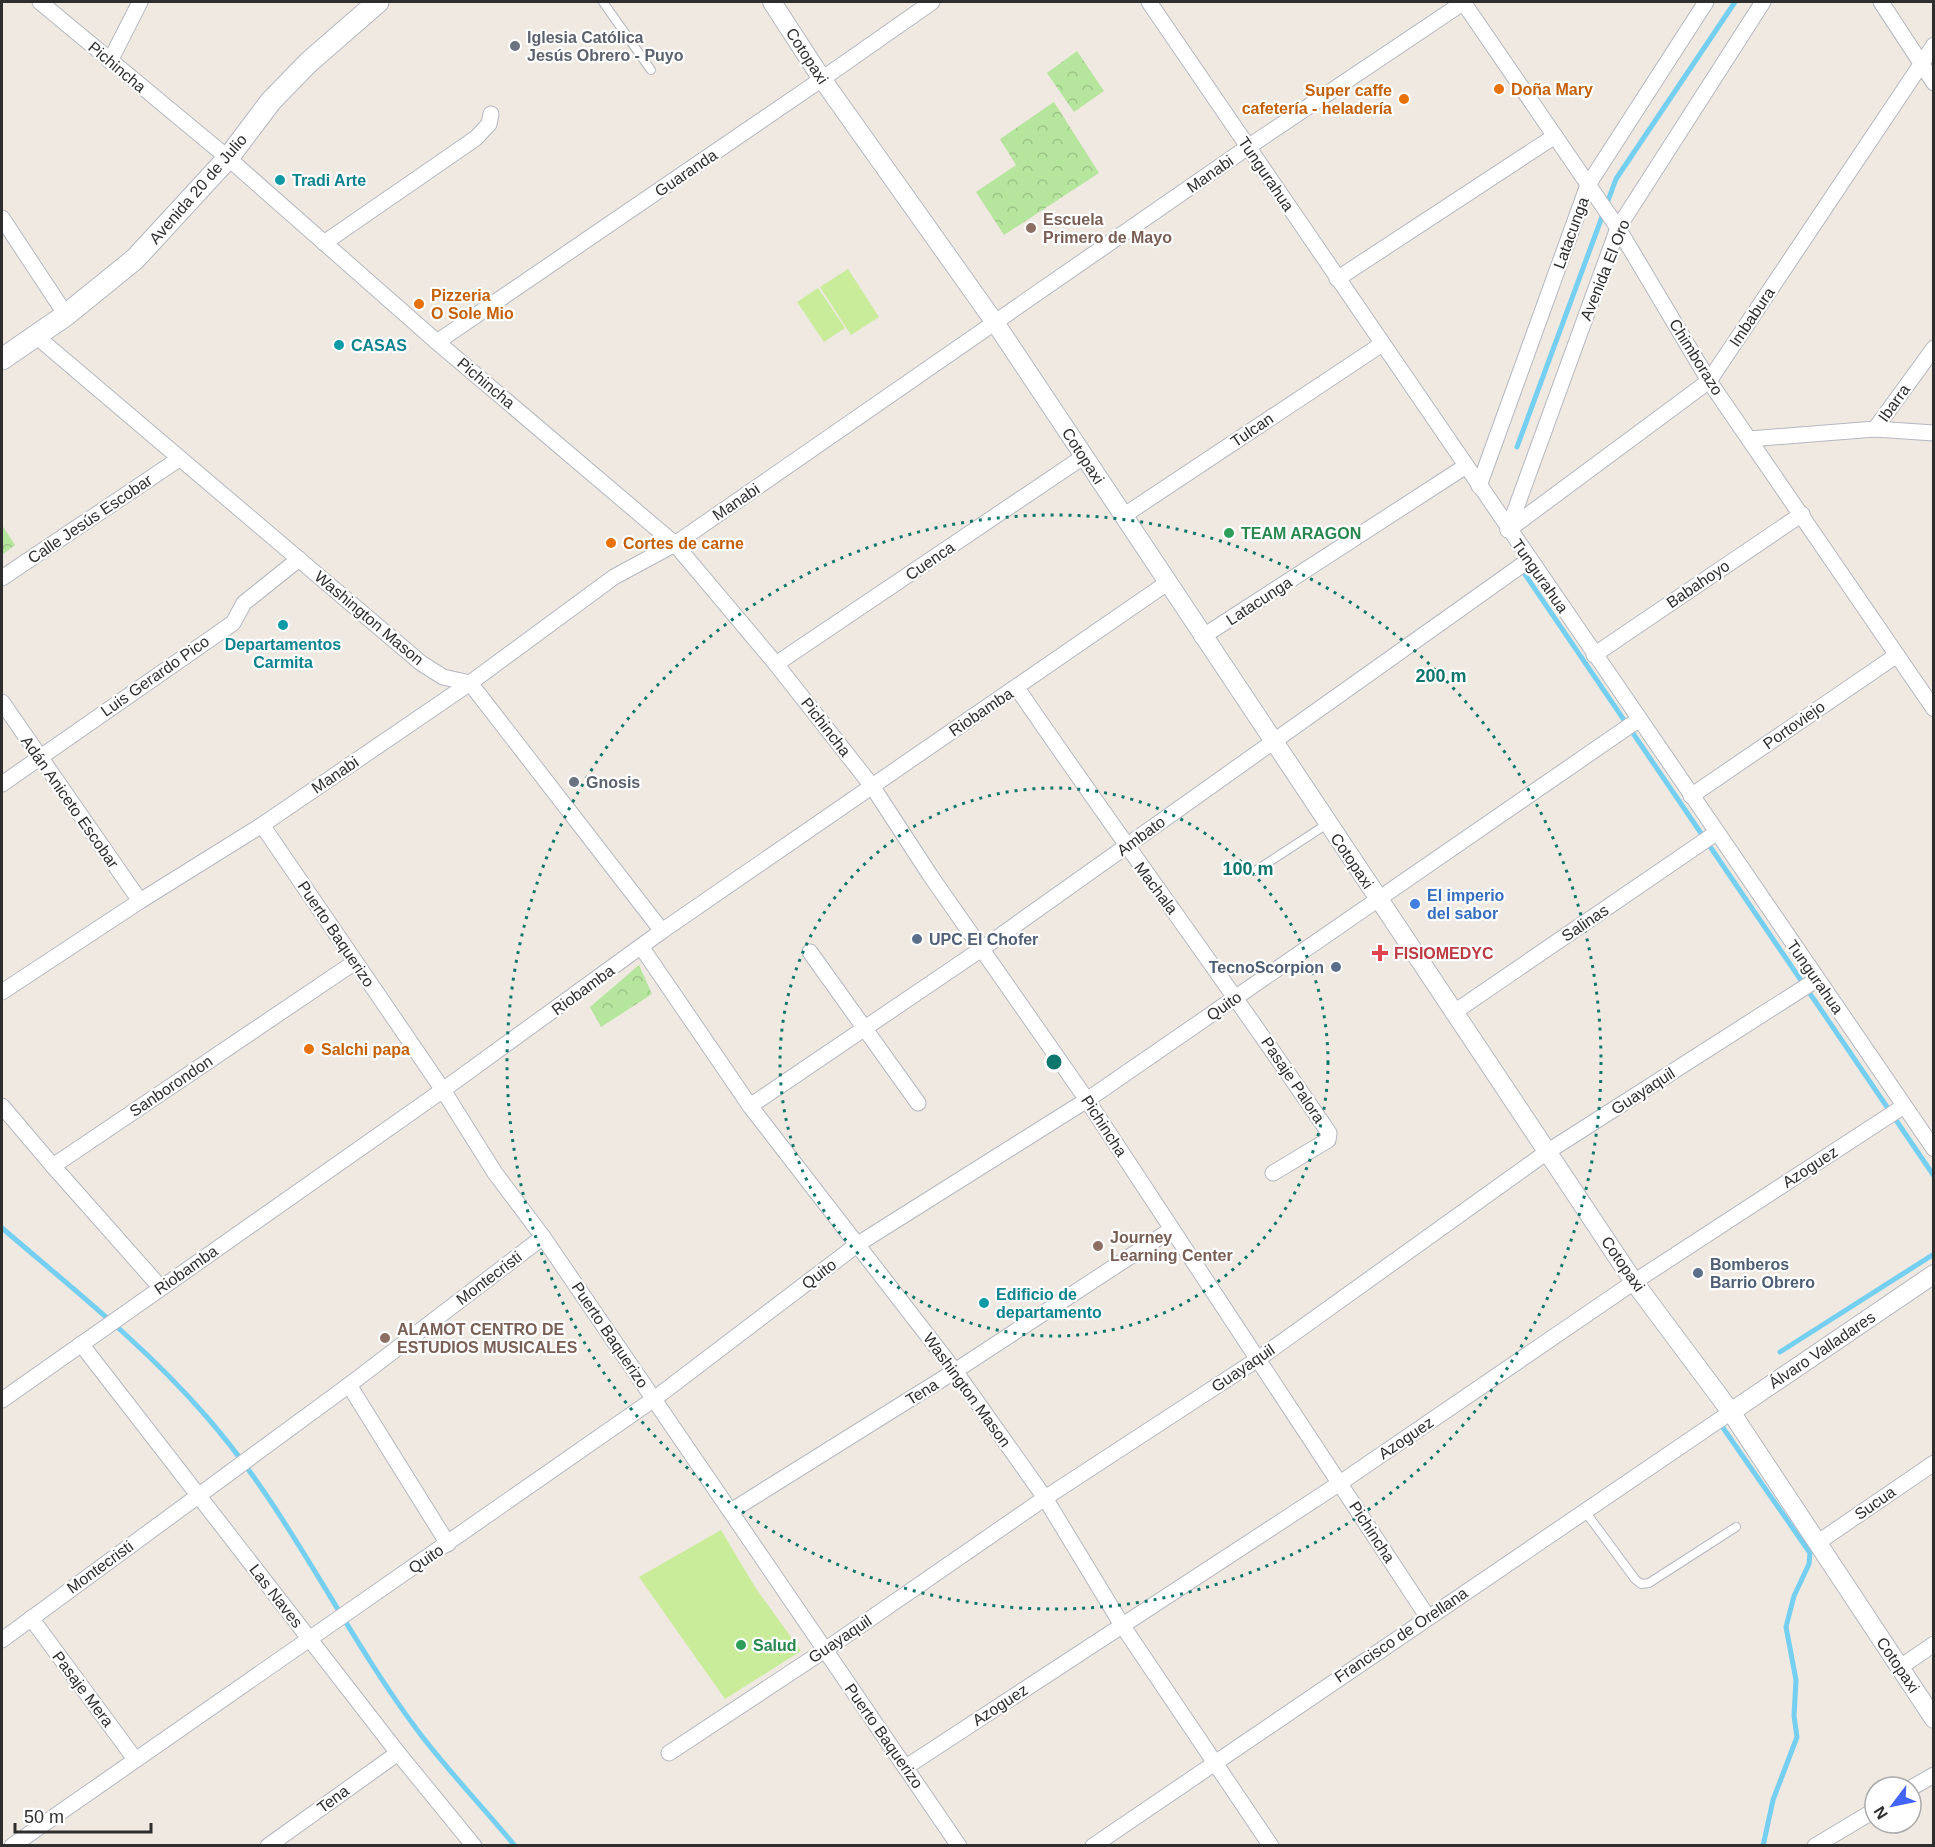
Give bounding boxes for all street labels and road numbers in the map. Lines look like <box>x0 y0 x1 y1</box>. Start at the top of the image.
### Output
street label: Cotopaxi <box>783 25 831 87</box>
street label: Pichincha <box>85 38 149 96</box>
street label: Avenida 20 de Julio <box>146 131 250 247</box>
street label: Tungurahua <box>1235 134 1297 214</box>
street label: Guaranda <box>652 146 720 200</box>
street label: Manabi <box>1184 152 1236 196</box>
street label: Latacunga <box>1550 195 1592 271</box>
street label: Avenida El Oro <box>1577 217 1633 323</box>
street label: Imbabura <box>1726 284 1778 350</box>
street label: Chimborazo <box>1666 316 1726 398</box>
street label: Pichincha <box>454 354 518 412</box>
street label: Ibarra <box>1875 381 1913 425</box>
street label: Tulcan <box>1228 410 1276 450</box>
street label: Cotopaxi <box>1059 425 1107 487</box>
street label: Calle Jesús Escobar <box>25 471 156 567</box>
street label: Manabi <box>709 480 763 524</box>
street label: Tungurahua <box>1508 536 1572 616</box>
street label: Cuenca <box>902 538 958 583</box>
street label: Babahoyo <box>1663 557 1733 611</box>
street label: Washington Mason <box>311 568 427 668</box>
street label: Latacunga <box>1223 573 1295 628</box>
street label: Luis Gerardo Pico <box>98 632 212 720</box>
street label: Riobamba <box>946 685 1016 739</box>
street label: Pichincha <box>798 694 854 760</box>
street label: Portoviejo <box>1760 698 1828 752</box>
street label: Adán Aniceto Escobar <box>18 733 122 872</box>
street label: Manabi <box>308 753 362 797</box>
street label: Ambato <box>1114 813 1168 859</box>
street label: Cotopaxi <box>1327 830 1377 892</box>
street label: Machala <box>1131 859 1181 917</box>
street label: Puerto Baquerizo <box>294 878 378 990</box>
street label: Salinas <box>1558 901 1612 945</box>
street label: Tungurahua <box>1783 937 1847 1017</box>
street label: Riobamba <box>548 962 618 1018</box>
street label: Quito <box>1203 988 1245 1024</box>
street label: Pasaje Palora <box>1258 1034 1328 1126</box>
street label: Sanborondon <box>126 1052 216 1120</box>
street label: Guayaquil <box>1608 1064 1678 1118</box>
street label: Pichincha <box>1078 1092 1130 1160</box>
street label: Azoguez <box>1779 1143 1841 1191</box>
street label: Cotopaxi <box>1598 1233 1648 1295</box>
street label: Riobamba <box>151 1242 221 1298</box>
street label: Montecristi <box>453 1248 525 1308</box>
street label: Quito <box>799 1256 839 1292</box>
street label: Puerto Baquerizo <box>568 1279 652 1391</box>
street label: Álvaro Valladares <box>1765 1307 1878 1392</box>
street label: Washington Mason <box>920 1330 1014 1450</box>
street label: Guayaquil <box>1208 1341 1278 1395</box>
street label: Tena <box>903 1376 941 1408</box>
street label: Azoguez <box>1375 1414 1437 1462</box>
street label: Sucua <box>1852 1483 1899 1523</box>
street label: Pichincha <box>1346 1498 1398 1566</box>
street label: Montecristi <box>64 1537 136 1597</box>
street label: Quito <box>405 1541 447 1577</box>
street label: Las Naves <box>246 1561 306 1631</box>
street label: Francisco de Orellana <box>1331 1584 1471 1686</box>
street label: Guayaquil <box>805 1612 875 1666</box>
street label: Cotopaxi <box>1873 1634 1923 1696</box>
street label: Pasaje Mera <box>49 1648 117 1730</box>
street label: Puerto Baquerizo <box>842 1680 926 1792</box>
street label: Azoguez <box>969 1681 1031 1729</box>
street label: Tena <box>314 1782 352 1816</box>

